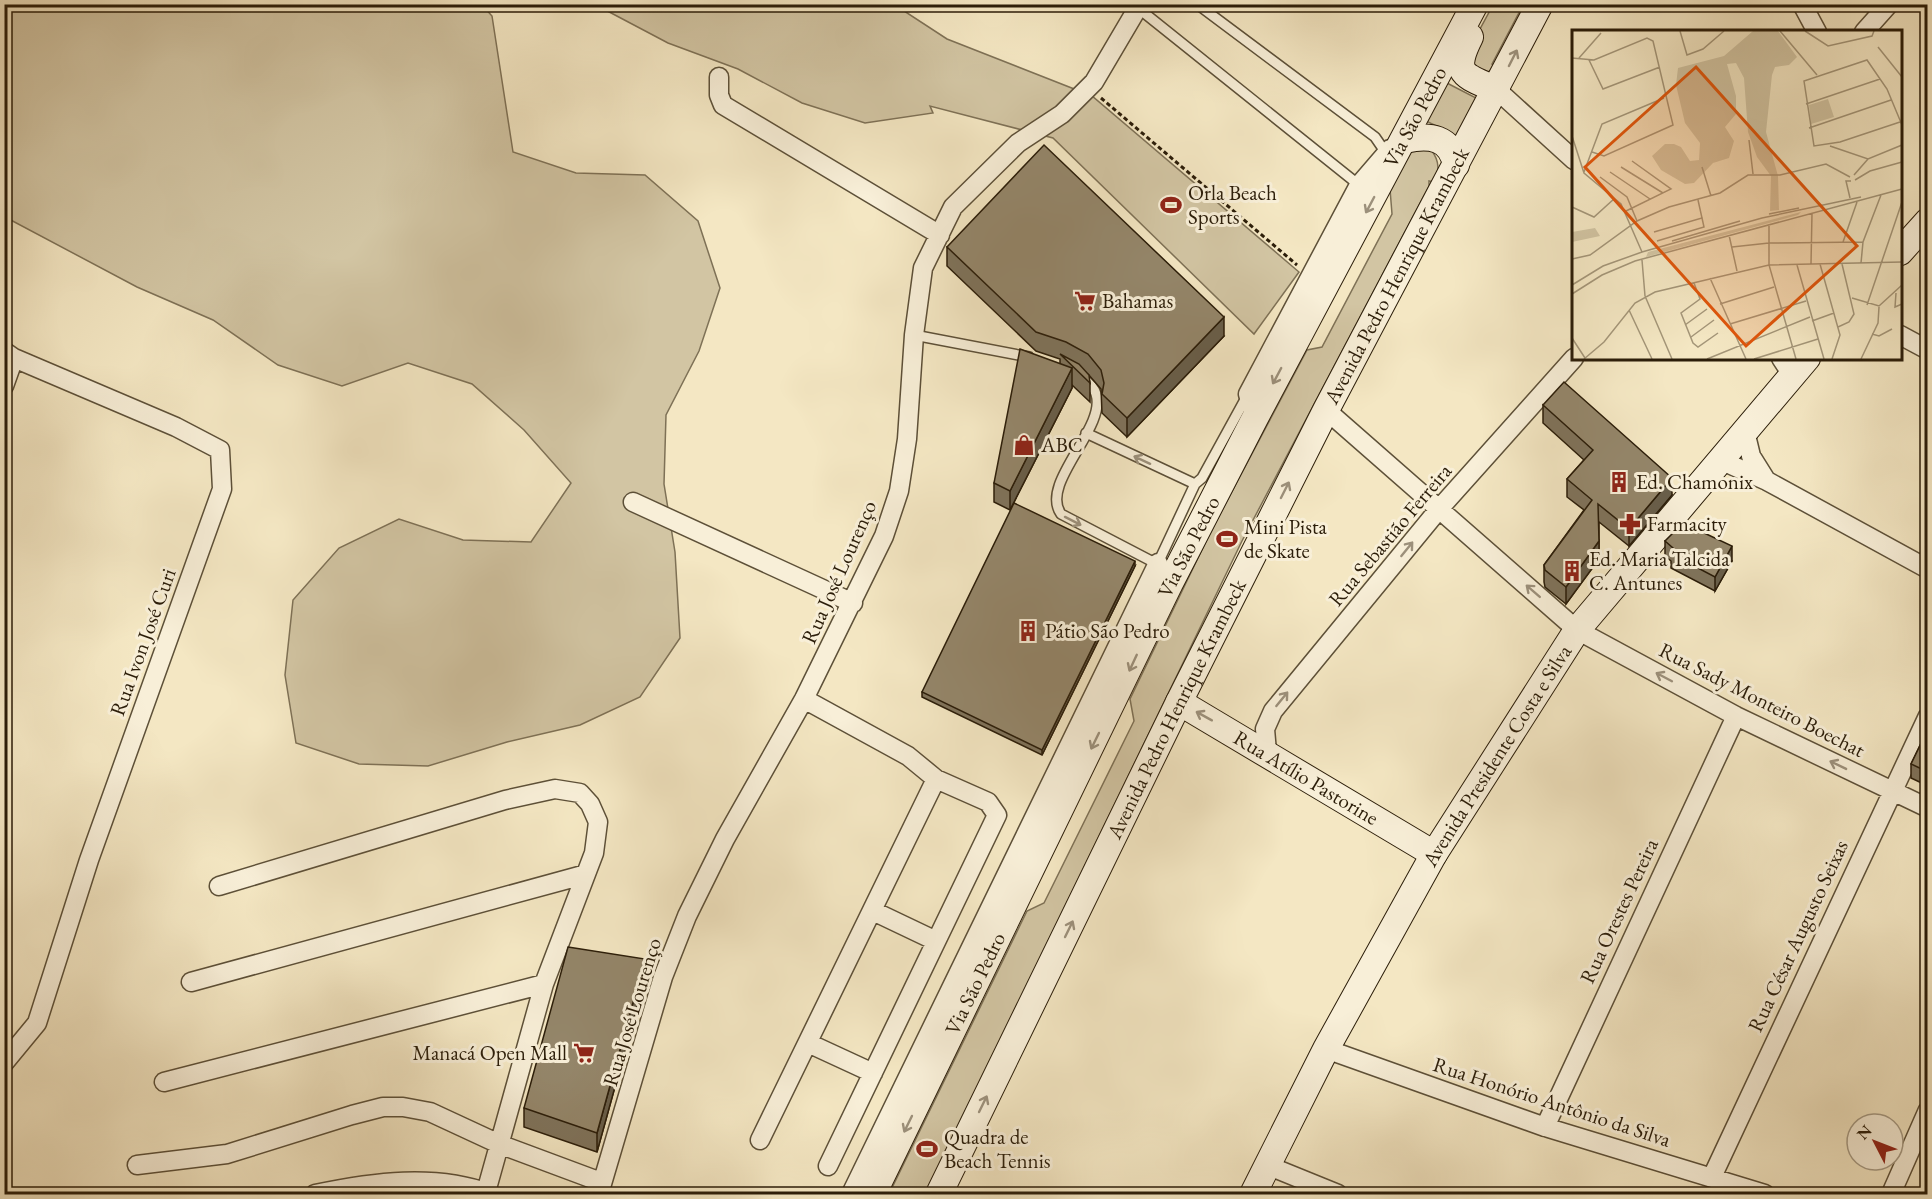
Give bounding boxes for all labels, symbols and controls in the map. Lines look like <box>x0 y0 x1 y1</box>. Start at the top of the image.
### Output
inset map <box>1572 30 1902 360</box>
one-way arrow <box>1508 49 1520 67</box>
street label: Via São Pedro <box>1377 61 1453 172</box>
street label: Avenida Pedro Henrique Krambeck <box>1317 142 1476 409</box>
place label: Orla Beach Sports <box>1188 179 1277 230</box>
sports icon: Orla Beach Sports <box>1159 193 1183 217</box>
one-way arrow <box>1364 196 1376 213</box>
place label: Bahamas <box>1102 287 1174 314</box>
supermarket icon: Bahamas <box>1073 289 1097 313</box>
one-way arrow <box>1271 367 1282 385</box>
place label: ABC <box>1040 431 1083 458</box>
shop icon: ABC <box>1012 433 1036 457</box>
one-way arrow <box>1134 453 1152 465</box>
street label: Rua Sebastião Ferreira <box>1322 457 1458 612</box>
place label: Ed. Chamonix <box>1636 468 1753 495</box>
building icon: Ed. Chamonix <box>1607 470 1631 494</box>
one-way arrow <box>1280 482 1292 500</box>
street label: Via São Pedro <box>1151 491 1226 602</box>
street label: Rua José Lourenço <box>795 496 882 648</box>
place label: Farmacity <box>1647 510 1728 537</box>
pharmacy icon: Farmacity <box>1618 512 1642 536</box>
place label: Mini Pista de Skate <box>1244 513 1328 564</box>
one-way arrow <box>1064 515 1082 527</box>
sports icon: Mini Pista de Skate <box>1215 527 1239 551</box>
one-way arrow <box>1400 541 1413 557</box>
place label: Ed. Maria Talcida C. Antunes <box>1589 545 1730 596</box>
building icon: Ed. Maria Talcida C. Antunes <box>1560 559 1584 583</box>
street label: Rua Ivon José Curi <box>103 564 182 719</box>
street label: Avenida Pedro Henrique Krambeck <box>1100 573 1252 844</box>
one-way arrow <box>1526 584 1541 598</box>
place label: Pátio São Pedro <box>1045 617 1170 644</box>
building icon: Pátio São Pedro <box>1016 619 1040 643</box>
street label: Rua Sady Monteiro Boechat <box>1655 636 1870 763</box>
street label: Avenida Presidente Costa e Silva <box>1415 639 1578 872</box>
one-way arrow <box>1126 654 1137 672</box>
one-way arrow <box>1656 671 1674 682</box>
one-way arrow <box>1276 691 1289 707</box>
one-way arrow <box>1196 710 1213 722</box>
street label: Rua Atílio Pastorine <box>1229 724 1384 831</box>
one-way arrow <box>1089 732 1100 750</box>
one-way arrow <box>1830 759 1848 771</box>
street label: Rua Orestes Pereira <box>1573 833 1664 988</box>
street label: Rua César Augusto Seixas <box>1741 835 1854 1036</box>
one-way arrow <box>1064 920 1075 938</box>
street label: Via São Pedro <box>938 928 1011 1039</box>
street label: Rua José Lourenço <box>596 934 667 1089</box>
place label: Manacá Open Mall <box>412 1039 567 1066</box>
supermarket icon: Manacá Open Mall <box>572 1041 596 1065</box>
street label: Rua Honório Antônio da Silva <box>1430 1050 1675 1153</box>
one-way arrow <box>978 1096 990 1114</box>
north arrow <box>1845 1112 1905 1172</box>
one-way arrow <box>901 1115 913 1133</box>
text: N <box>1852 1120 1876 1144</box>
place label: Quadra de Beach Tennis <box>944 1123 1051 1174</box>
sports icon: Quadra de Beach Tennis <box>915 1137 939 1161</box>

